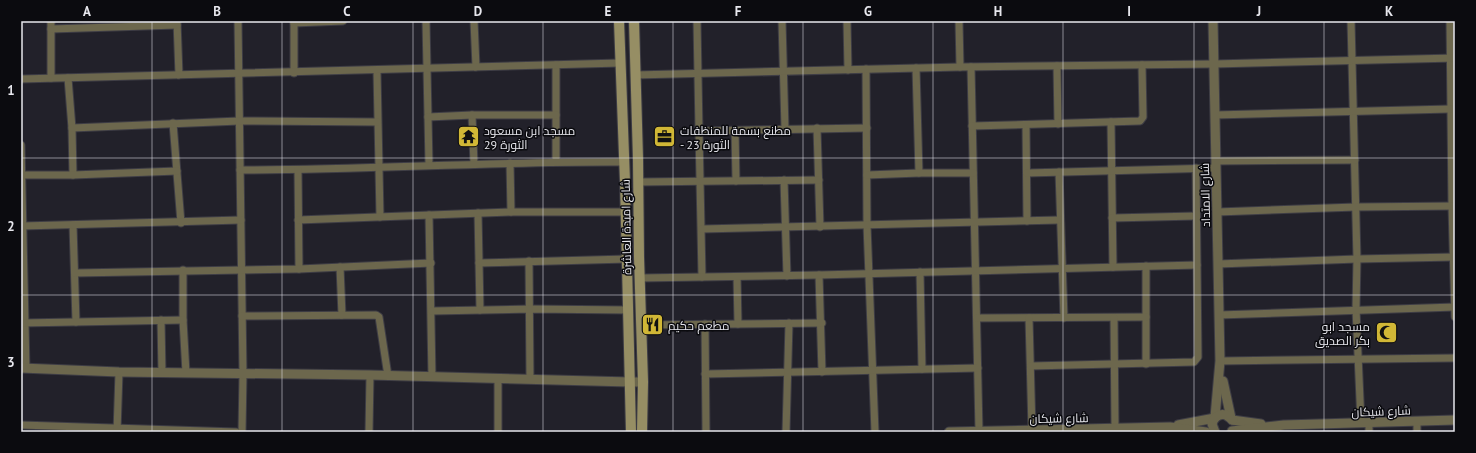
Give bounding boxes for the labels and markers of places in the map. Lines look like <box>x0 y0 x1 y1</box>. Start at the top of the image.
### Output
place label: مسجد ابن مسعود الثورة 29 <box>484 123 575 152</box>
place label: مطنع بسمة للمنظفات - الثورة 23 <box>680 123 791 152</box>
temple icon: مسجد ابن مسعود الثورة 29 <box>456 124 482 150</box>
office icon: مطنع بسمة للمنظفات - الثورة 23 <box>652 124 678 150</box>
restaurant icon: مطعم حكيم <box>639 312 665 338</box>
place label: مطعم حكيم <box>668 318 729 334</box>
place label: مسجد ابو بكر الصديق <box>1315 319 1370 348</box>
mosque icon: مسجد ابو بكر الصديق <box>1373 320 1399 346</box>

